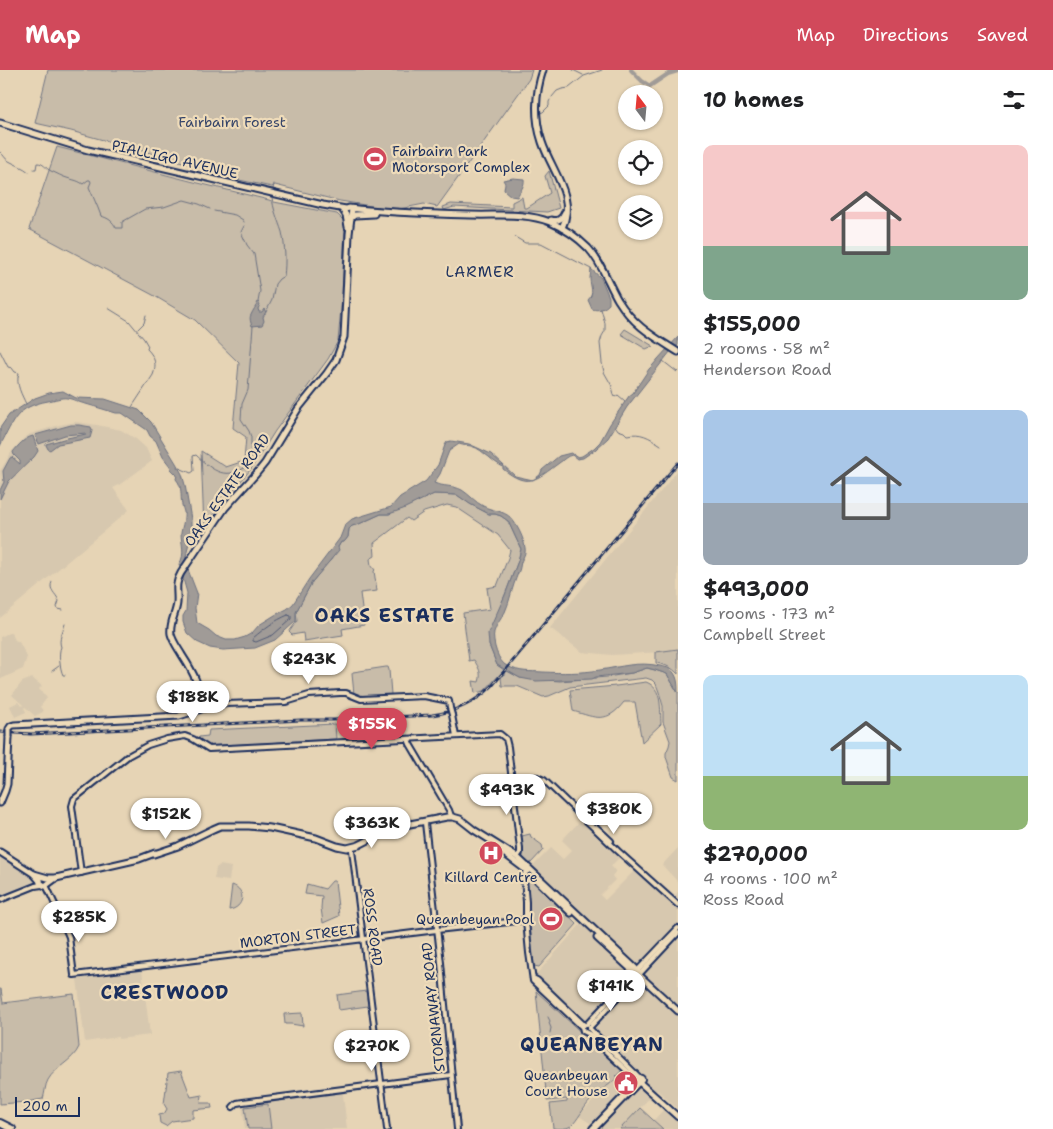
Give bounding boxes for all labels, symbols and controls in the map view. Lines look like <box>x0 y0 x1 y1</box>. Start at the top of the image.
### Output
text: Map <box>25 19 81 51</box>
text: Map <box>797 23 835 47</box>
text: Directions <box>863 23 949 47</box>
text: Saved <box>977 23 1028 47</box>
north arrow <box>618 85 662 130</box>
map controls <box>618 85 663 240</box>
text: 10 homes <box>703 86 804 114</box>
icon: filters <box>1000 86 1028 114</box>
park label: Fairbairn Forest <box>178 113 286 131</box>
street label: PIALLIGO AVENUE <box>110 136 240 182</box>
button: locate <box>618 140 663 185</box>
place label: Fairbairn Park Motorsport Complex <box>392 142 530 176</box>
sports icon: Fairbairn Park Motorsport Complex <box>362 146 388 172</box>
icon: home <box>821 178 911 268</box>
button: layers <box>618 195 663 240</box>
district label: LARMER <box>445 262 515 282</box>
text: $155,000 <box>703 310 801 338</box>
text: 2 rooms · 58 m² <box>703 338 830 359</box>
text: Henderson Road <box>703 359 832 380</box>
street label: OAKS ESTATE ROAD <box>180 430 274 550</box>
icon: home <box>821 443 911 533</box>
text: $493,000 <box>703 575 809 603</box>
district label: OAKS ESTATE <box>315 603 455 628</box>
text: 5 rooms · 173 m² <box>703 603 835 624</box>
text: Campbell Street <box>703 624 826 645</box>
pin: $243K <box>274 642 344 685</box>
text: $243K <box>282 648 336 669</box>
pin: $188K <box>158 680 228 723</box>
text: $188K <box>167 686 219 707</box>
pin: $155K <box>337 708 407 750</box>
icon: home <box>821 708 911 798</box>
text: $155K <box>348 713 396 734</box>
pin: $493K <box>472 774 542 816</box>
text: $493K <box>480 779 534 800</box>
pin: $380K <box>579 792 649 835</box>
pin: $152K <box>131 798 201 840</box>
text: $380K <box>586 798 642 819</box>
text: $152K <box>141 803 191 824</box>
pin: $363K <box>337 806 407 849</box>
text: $363K <box>345 812 399 833</box>
hospital icon: Killard Centre <box>478 840 504 866</box>
text: $270,000 <box>703 840 808 868</box>
place label: Killard Centre <box>444 868 538 886</box>
text: 4 rooms · 100 m² <box>703 868 838 889</box>
street label: ROSS ROAD <box>359 887 387 967</box>
text: Ross Road <box>703 889 784 910</box>
pin: $285K <box>44 900 114 943</box>
text: $285K <box>52 906 106 927</box>
sports icon: Queanbeyan Pool <box>538 906 564 932</box>
place label: Queanbeyan Pool <box>416 910 535 928</box>
street label: MORTON STREET <box>239 920 358 952</box>
street label: STORNAWAY ROAD <box>417 941 449 1073</box>
pin: $141K <box>576 970 646 1012</box>
text: $141K <box>588 975 634 996</box>
district label: CRESTWOOD <box>101 980 229 1005</box>
pin: $270K <box>337 1030 407 1072</box>
district label: QUEANBEYAN <box>520 1032 664 1057</box>
text: $270K <box>345 1035 399 1056</box>
place label: Queanbeyan Court House <box>524 1066 608 1100</box>
public building icon: Queanbeyan Court House <box>613 1070 639 1096</box>
scale bar <box>15 1094 80 1117</box>
text: 200 m <box>22 1097 68 1115</box>

